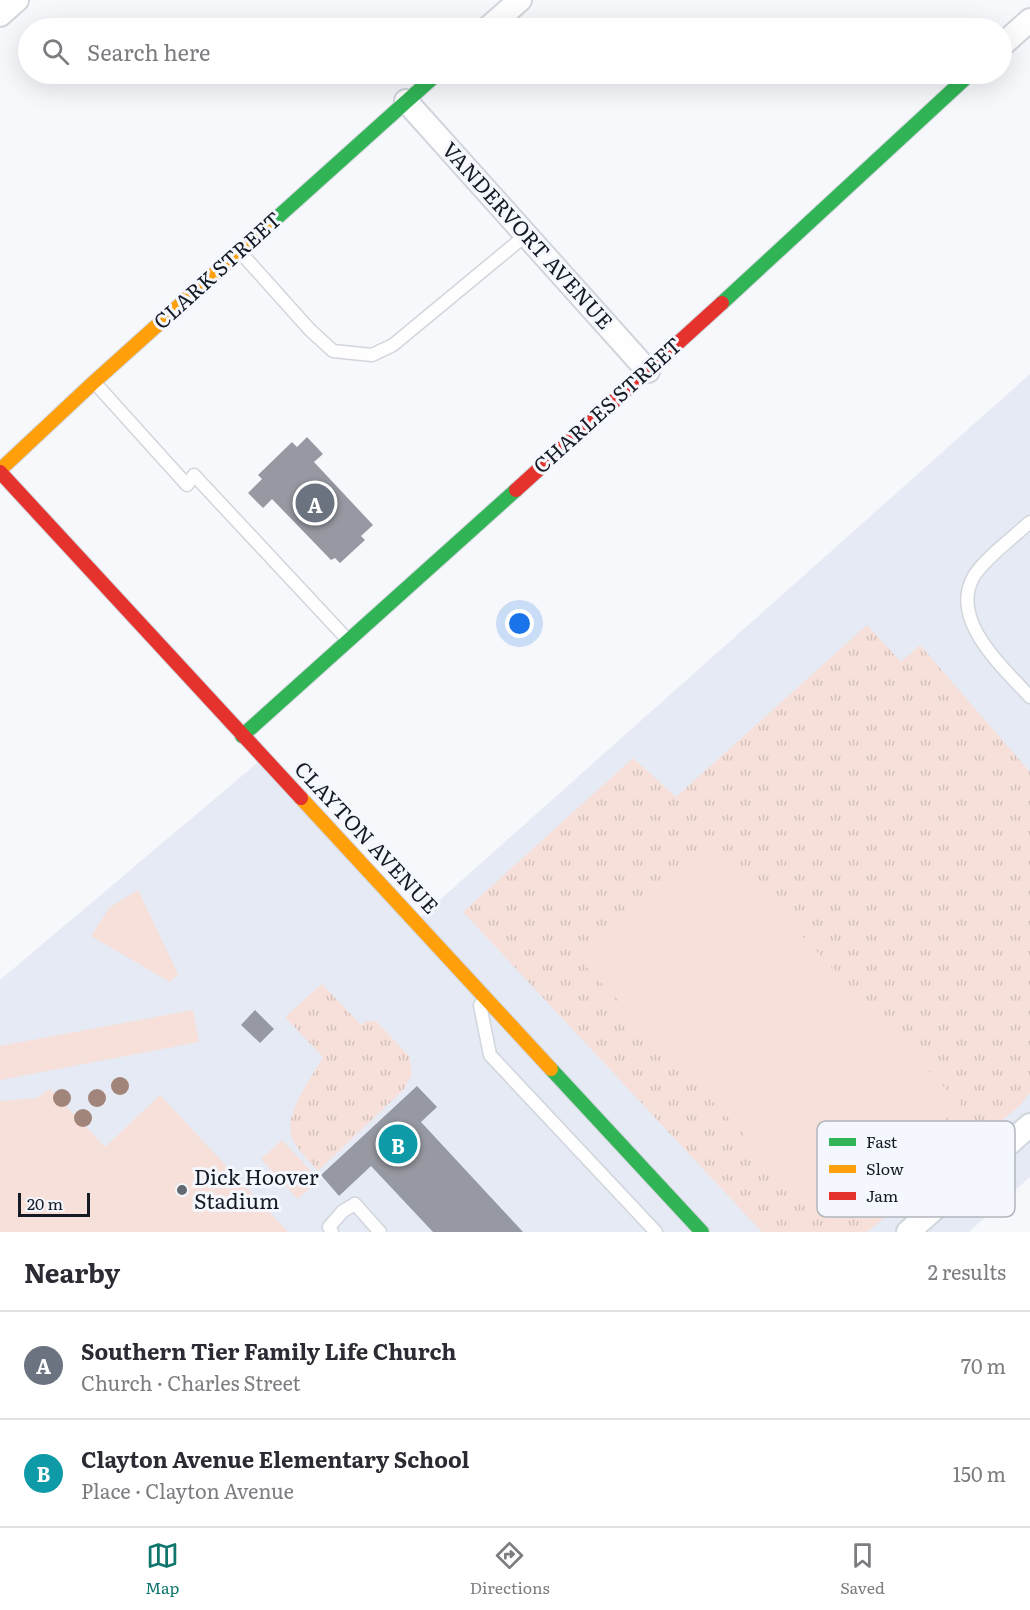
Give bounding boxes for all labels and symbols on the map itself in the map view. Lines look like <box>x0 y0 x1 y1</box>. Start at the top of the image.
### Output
street label: VANDERVORT AVENUE <box>436 134 622 335</box>
street label: CLARK STREET <box>145 203 287 335</box>
street label: CHARLES STREET <box>525 329 688 480</box>
pin: A <box>296 480 334 526</box>
your location <box>505 609 534 638</box>
street label: CLAYTON AVENUE <box>289 753 447 920</box>
legend <box>817 1121 1015 1217</box>
pin: B <box>378 1122 418 1166</box>
text: Fast <box>866 1129 898 1153</box>
text: Slow <box>866 1156 904 1180</box>
place label: Dick Hoover Stadium <box>194 1160 319 1215</box>
marker: Dick Hoover Stadium <box>175 1183 189 1197</box>
text: Jam <box>866 1183 899 1207</box>
scale bar <box>18 1190 90 1218</box>

